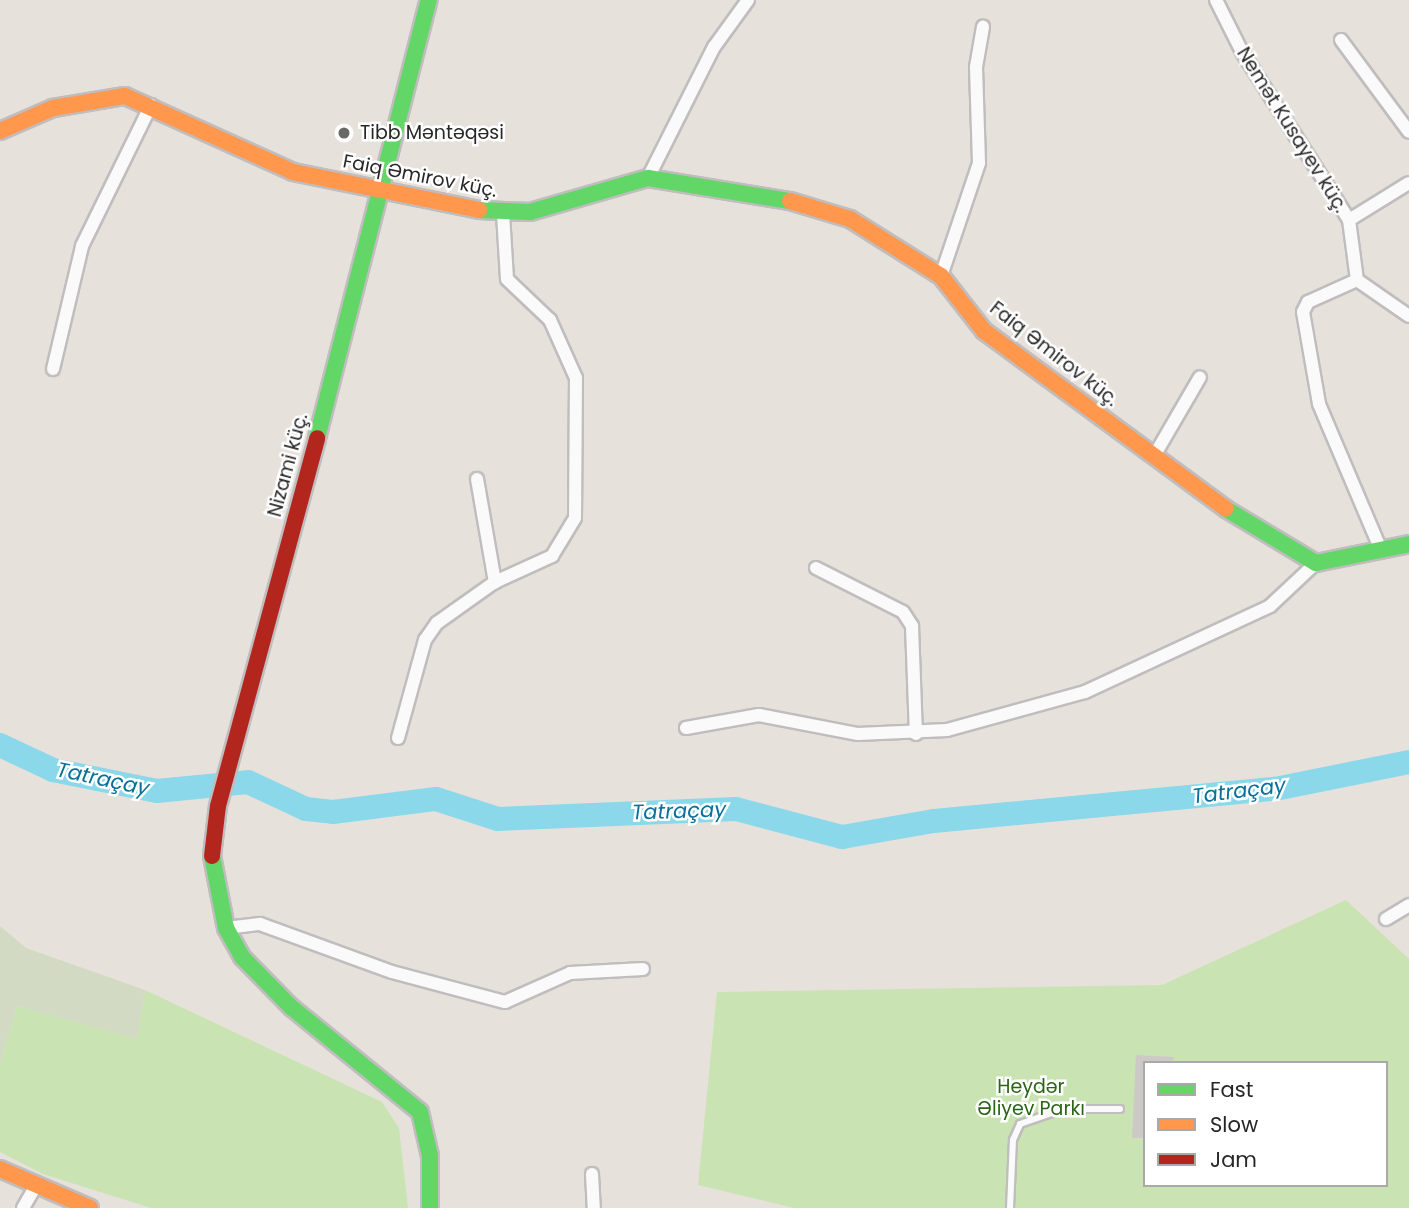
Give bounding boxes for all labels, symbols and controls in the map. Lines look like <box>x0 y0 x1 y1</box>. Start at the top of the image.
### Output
street label: Nemət Kusayev küç. <box>1232 43 1352 217</box>
place label: Tibb Məntəqəsi <box>360 122 504 144</box>
marker: Tibb Məntəqəsi <box>334 123 354 143</box>
street label: Faiq Əmirov küç. <box>341 150 499 202</box>
street label: Faiq Əmirov küç. <box>985 297 1123 411</box>
street label: Nizami küç. <box>263 411 313 519</box>
water label: Tatraçay <box>54 757 152 801</box>
water label: Tatraçay <box>1191 773 1287 809</box>
water label: Tatraçay <box>632 797 726 825</box>
legend <box>1143 1061 1388 1187</box>
text: Fast <box>1210 1075 1253 1104</box>
park label: Heydər Əliyev Parkı <box>977 1076 1085 1120</box>
text: Slow <box>1210 1110 1258 1139</box>
text: Jam <box>1210 1145 1257 1174</box>

